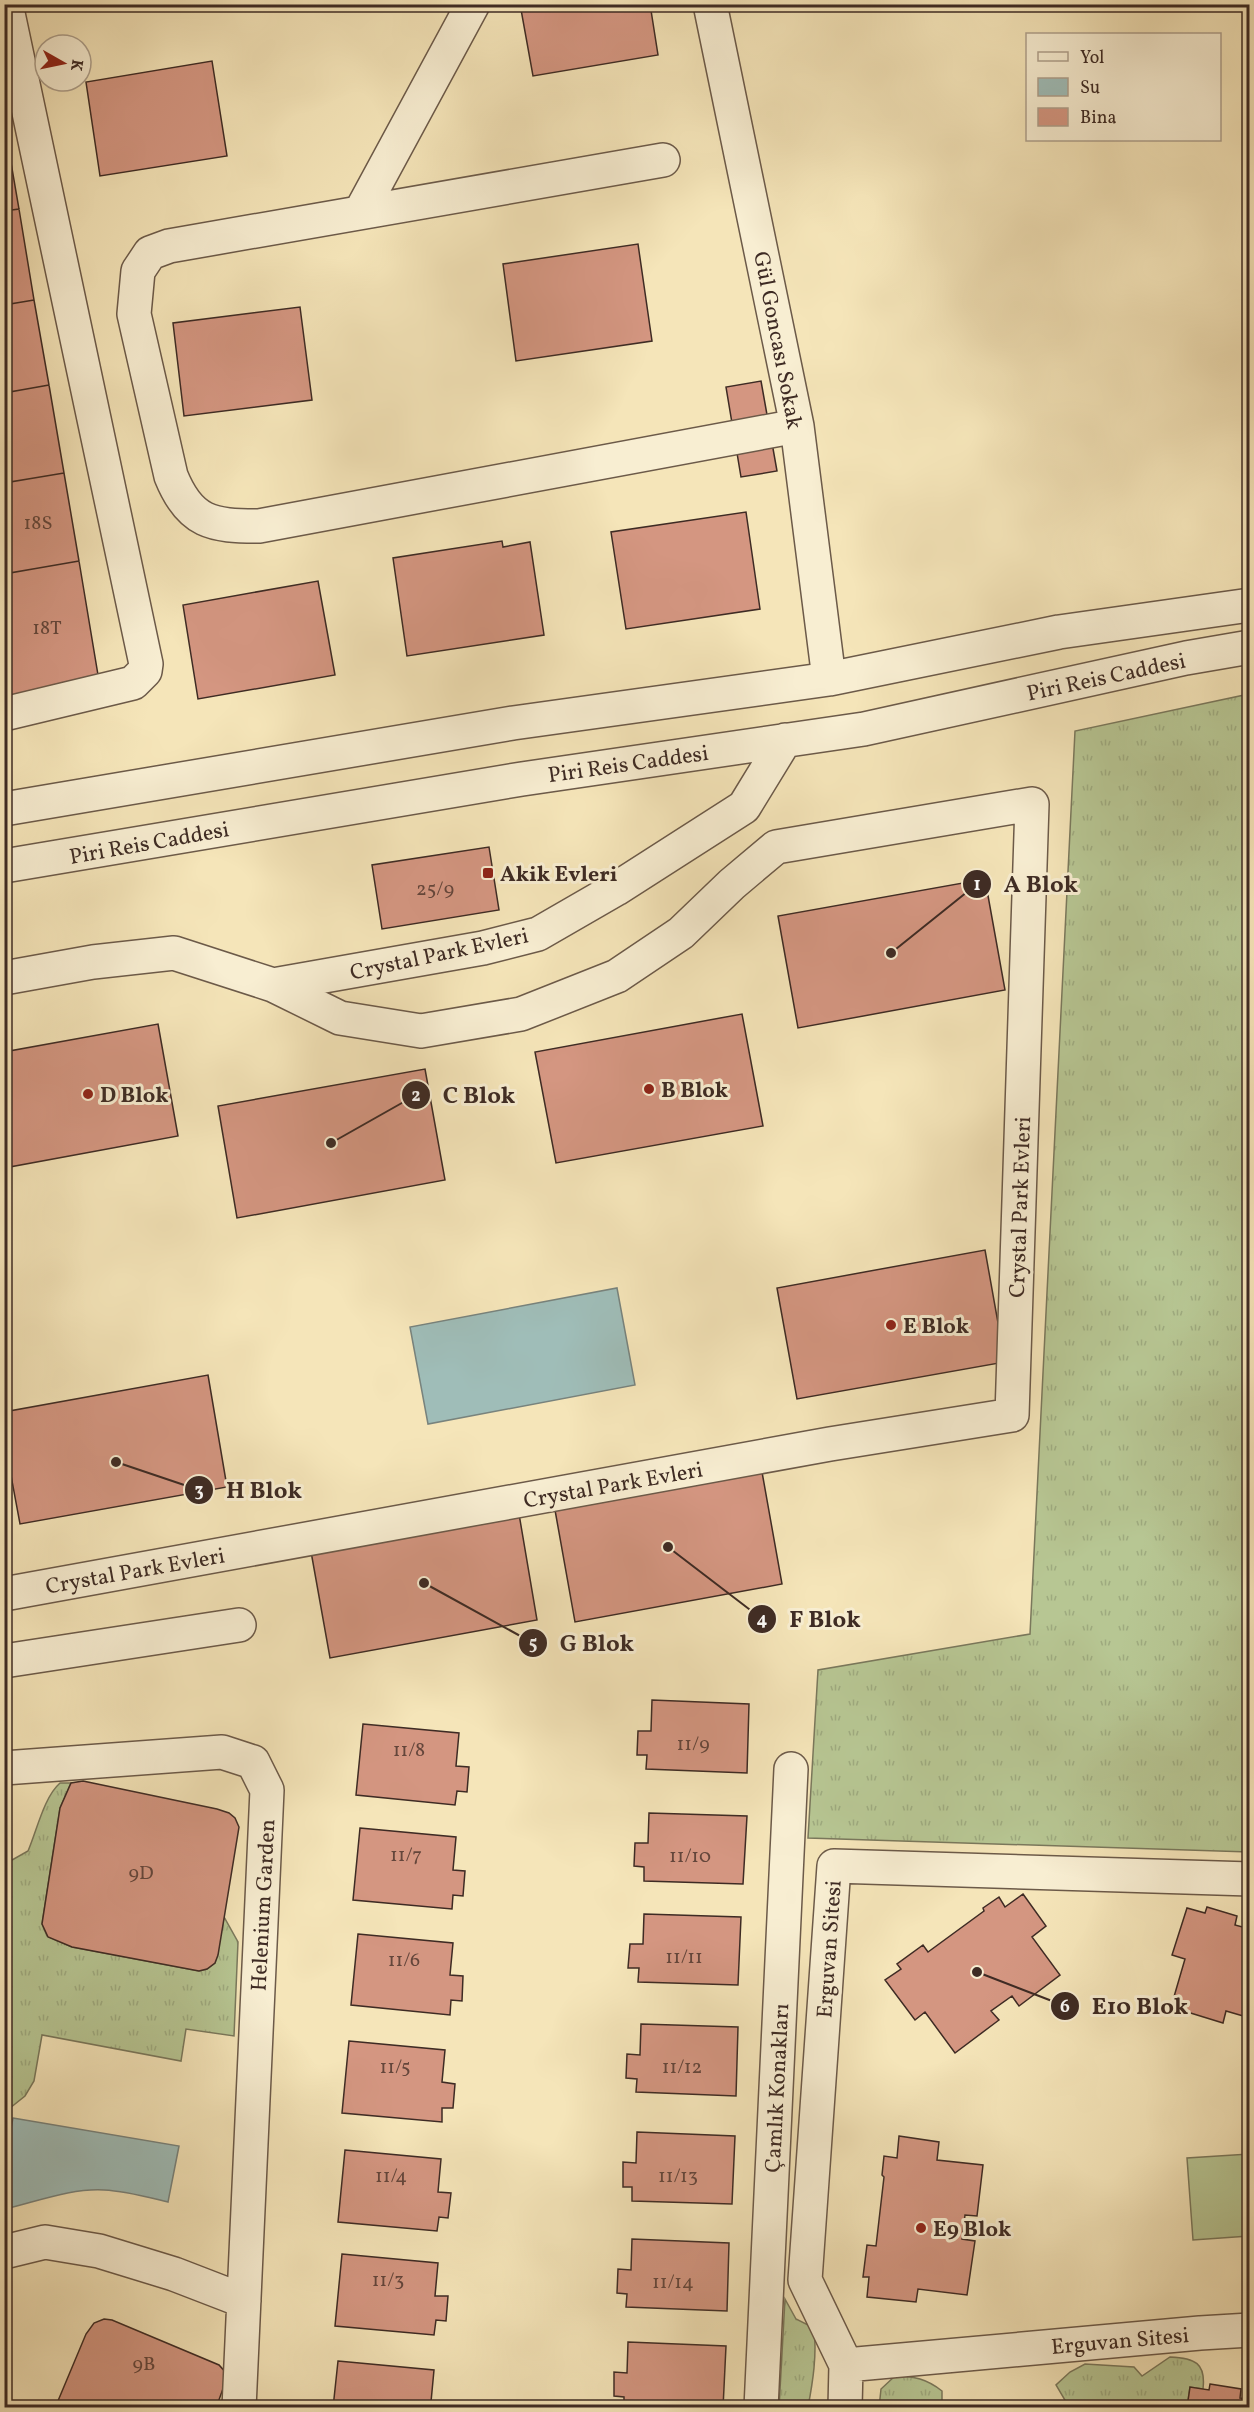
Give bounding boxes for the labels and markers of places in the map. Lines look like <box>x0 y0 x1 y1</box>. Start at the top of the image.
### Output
place label: Akik Evleri <box>500 860 618 891</box>
callout: A Blok <box>962 863 1090 905</box>
marker: Akik Evleri <box>481 866 495 880</box>
callout: C Blok <box>401 1074 527 1116</box>
place label: B Blok <box>661 1076 728 1107</box>
place label: D Blok <box>100 1081 169 1112</box>
marker: B Blok <box>642 1082 656 1096</box>
marker: D Blok <box>81 1087 95 1101</box>
place label: E Blok <box>903 1312 969 1343</box>
marker: E Blok <box>884 1318 898 1332</box>
callout: H Blok <box>184 1469 314 1511</box>
callout: F Blok <box>747 1598 872 1640</box>
callout: G Blok <box>518 1622 646 1664</box>
callout: E10 Blok <box>1050 1985 1201 2027</box>
place label: E9 Blok <box>933 2215 1011 2246</box>
marker: E9 Blok <box>914 2221 928 2235</box>

